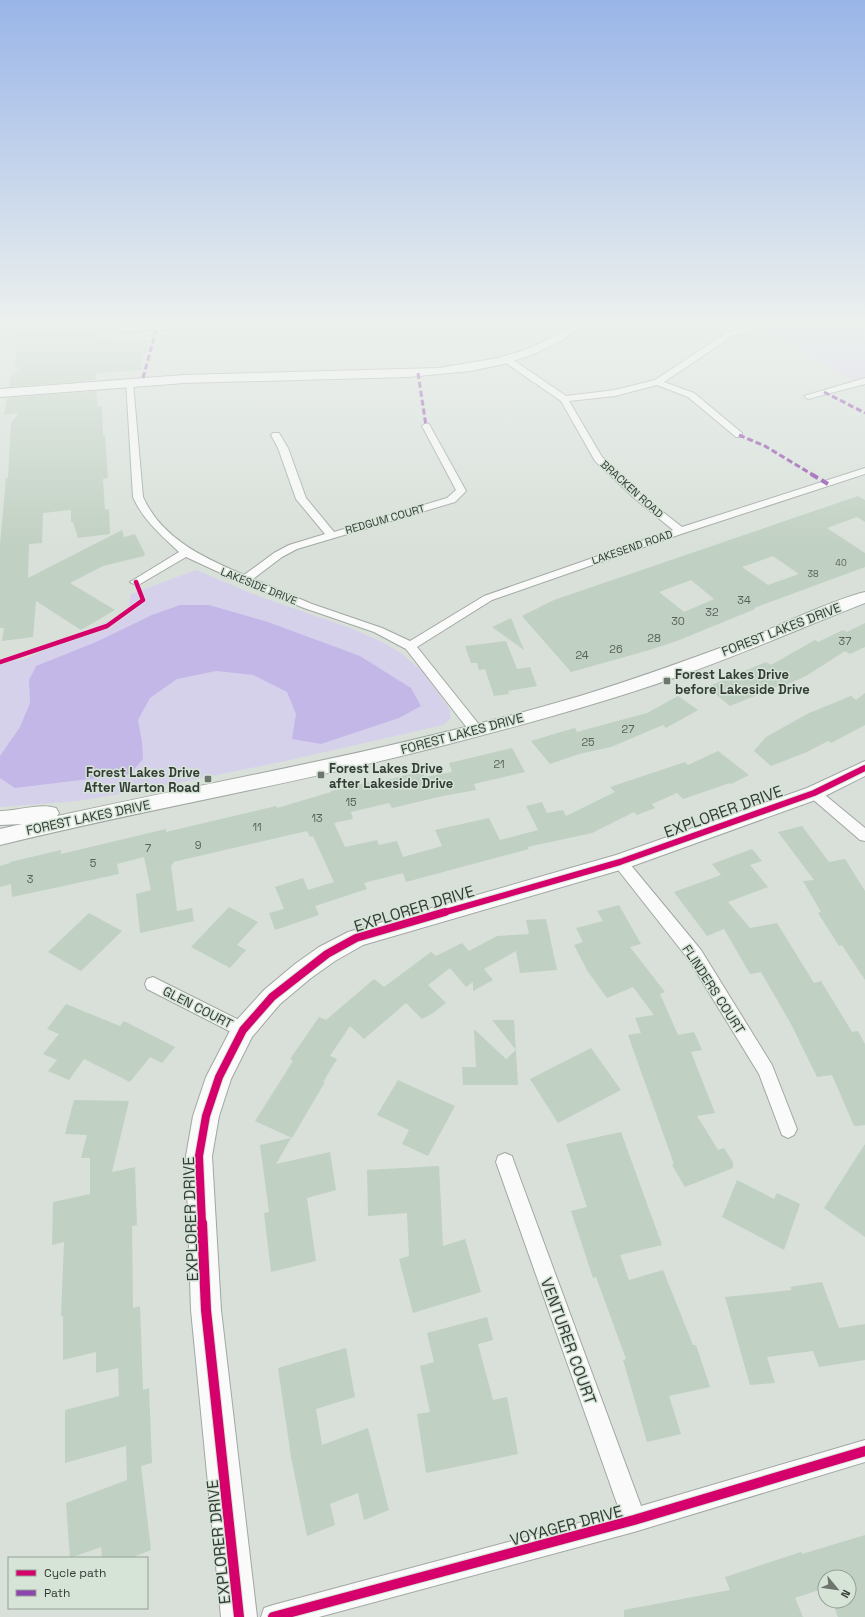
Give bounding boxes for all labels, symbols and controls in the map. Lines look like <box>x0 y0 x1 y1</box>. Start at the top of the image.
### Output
street label: BRACKEN ROAD <box>598 457 666 521</box>
street label: REDGUM COURT <box>343 501 427 537</box>
street label: LAKESEND ROAD <box>590 527 674 567</box>
house number: 40 <box>835 557 847 569</box>
street label: LAKESIDE DRIVE <box>219 564 299 608</box>
house number: 38 <box>807 568 819 580</box>
house number: 34 <box>737 593 751 607</box>
street label: FOREST LAKES DRIVE <box>719 599 843 660</box>
house number: 32 <box>705 605 719 619</box>
house number: 30 <box>671 614 685 628</box>
house number: 28 <box>647 631 661 645</box>
house number: 37 <box>839 634 851 648</box>
house number: 26 <box>609 642 623 656</box>
house number: 24 <box>575 648 589 662</box>
place label: Forest Lakes Drive before Lakeside Drive <box>675 666 810 698</box>
marker: Forest Lakes Drive before Lakeside Drive <box>662 676 672 686</box>
street label: FOREST LAKES DRIVE <box>399 709 525 758</box>
house number: 27 <box>622 722 634 736</box>
house number: 25 <box>581 735 595 749</box>
house number: 21 <box>493 757 505 771</box>
place label: Forest Lakes Drive after Lakeside Drive <box>329 760 453 792</box>
place label: Forest Lakes Drive After Warton Road <box>84 764 200 796</box>
marker: Forest Lakes Drive after Lakeside Drive <box>316 770 326 780</box>
marker: Forest Lakes Drive After Warton Road <box>203 774 213 784</box>
street label: EXPLORER DRIVE <box>661 780 785 843</box>
house number: 15 <box>345 795 357 809</box>
street label: FOREST LAKES DRIVE <box>24 796 152 839</box>
house number: 13 <box>311 811 323 825</box>
house number: 11 <box>252 820 262 834</box>
house number: 9 <box>195 838 202 852</box>
house number: 7 <box>145 841 151 855</box>
house number: 5 <box>90 856 97 870</box>
house number: 3 <box>27 872 34 886</box>
street label: EXPLORER DRIVE <box>351 880 477 937</box>
street label: FLINDERS COURT <box>678 942 749 1037</box>
street label: GLEN COURT <box>160 983 236 1033</box>
street label: EXPLORER DRIVE <box>178 1156 203 1282</box>
street label: VENTURER COURT <box>536 1275 601 1408</box>
street label: EXPLORER DRIVE <box>202 1479 235 1605</box>
street label: VOYAGER DRIVE <box>508 1500 625 1551</box>
legend <box>8 1557 148 1609</box>
text: Cycle path <box>44 1565 106 1581</box>
north arrow <box>817 1569 857 1609</box>
text: Path <box>44 1585 70 1601</box>
text: N <box>838 1587 854 1600</box>

